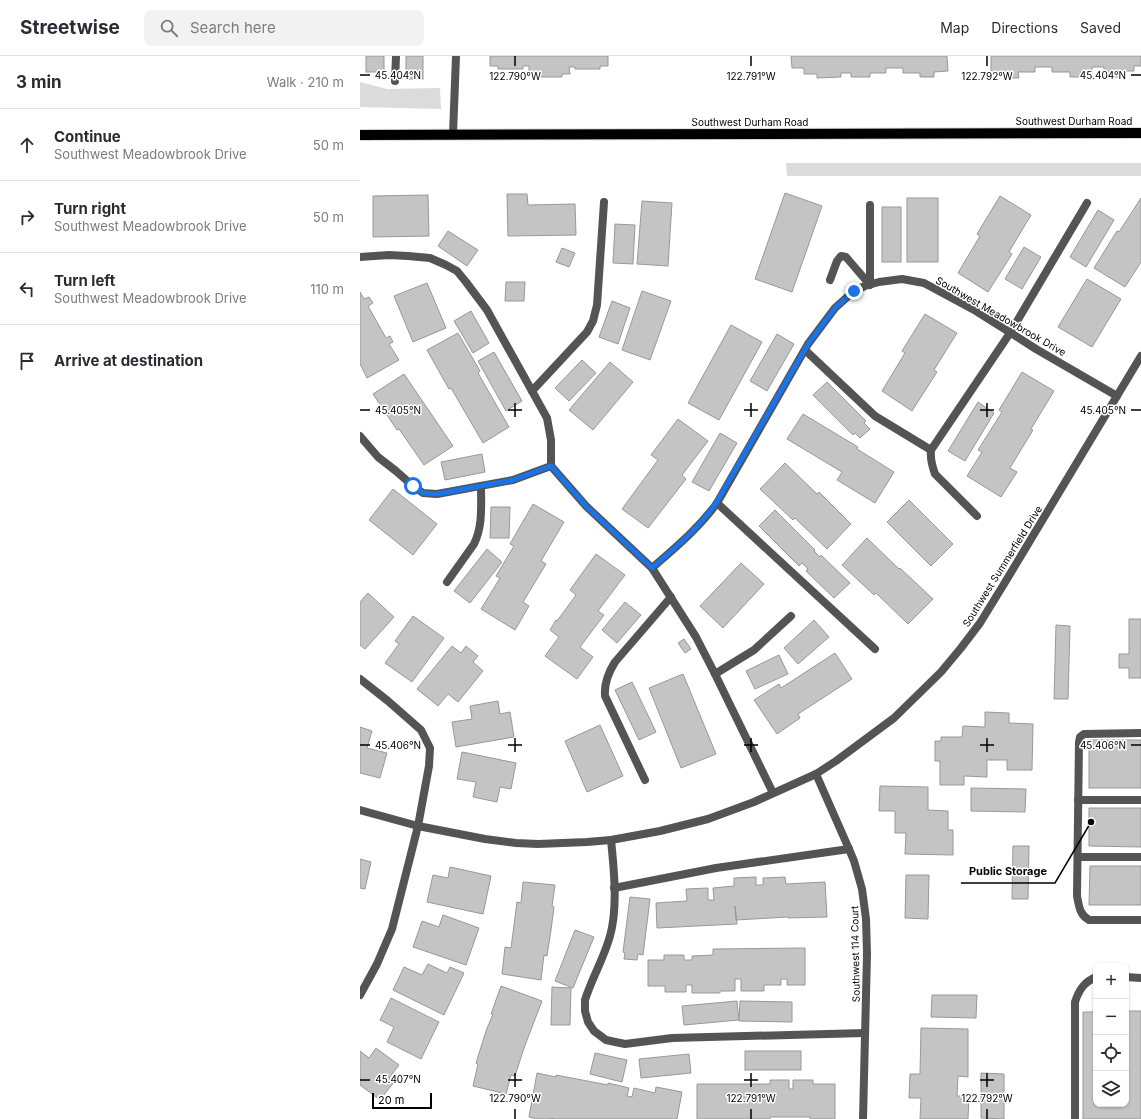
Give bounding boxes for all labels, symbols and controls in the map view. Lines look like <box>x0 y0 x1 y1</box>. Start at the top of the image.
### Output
search box <box>144 10 424 46</box>
text: Streetwise <box>20 16 120 39</box>
icon: search <box>158 17 180 39</box>
text: Search here <box>190 18 276 37</box>
text: Map <box>940 19 969 36</box>
text: Directions <box>991 19 1058 36</box>
text: Saved <box>1080 19 1121 36</box>
text: 45.404°N <box>375 69 421 81</box>
text: 45.404°N <box>1080 69 1126 81</box>
text: 122.790°W <box>489 70 541 82</box>
text: 122.791°W <box>726 70 776 82</box>
text: 122.792°W <box>961 70 1013 82</box>
text: 3 min <box>16 72 62 92</box>
text: Walk · 210 m <box>267 74 344 90</box>
street label: Southwest Durham Road <box>1016 115 1132 127</box>
street label: Southwest Durham Road <box>692 116 808 128</box>
text: Continue <box>54 127 121 146</box>
icon: ahead <box>16 134 38 156</box>
text: 50 m <box>313 137 344 153</box>
text: Southwest Meadowbrook Drive <box>54 146 247 162</box>
text: Turn right <box>54 199 126 218</box>
icon: right <box>16 206 38 228</box>
text: 50 m <box>313 209 344 225</box>
text: Southwest Meadowbrook Drive <box>54 218 247 234</box>
text: Turn left <box>54 271 115 290</box>
street label: Southwest Meadowbrook Drive <box>934 274 1068 358</box>
icon: left <box>16 278 38 300</box>
text: 110 m <box>310 281 344 297</box>
route end <box>845 282 863 300</box>
text: Southwest Meadowbrook Drive <box>54 290 247 306</box>
icon: arrive <box>16 350 38 372</box>
text: Arrive at destination <box>54 351 203 370</box>
text: 45.405°N <box>375 404 421 416</box>
text: 45.405°N <box>1080 404 1126 416</box>
route start <box>404 477 422 495</box>
street label: Southwest Summerfield Drive <box>960 503 1044 629</box>
text: 45.406°N <box>375 739 421 751</box>
text: 45.406°N <box>1080 739 1126 751</box>
callout: Public Storage <box>961 860 1055 883</box>
text: Public Storage <box>969 864 1047 878</box>
street label: Southwest 114 Court <box>848 905 862 1002</box>
map controls <box>1093 963 1129 1107</box>
button: + <box>1093 963 1129 999</box>
button: − <box>1093 999 1129 1035</box>
button: locate <box>1093 1035 1129 1071</box>
button: layers <box>1093 1071 1129 1107</box>
text: 45.407°N <box>375 1073 421 1085</box>
scale bar <box>372 1091 432 1110</box>
text: 122.790°W <box>489 1092 541 1104</box>
text: 122.791°W <box>726 1092 776 1104</box>
text: 122.792°W <box>961 1092 1013 1104</box>
text: 20 m <box>378 1093 404 1107</box>

